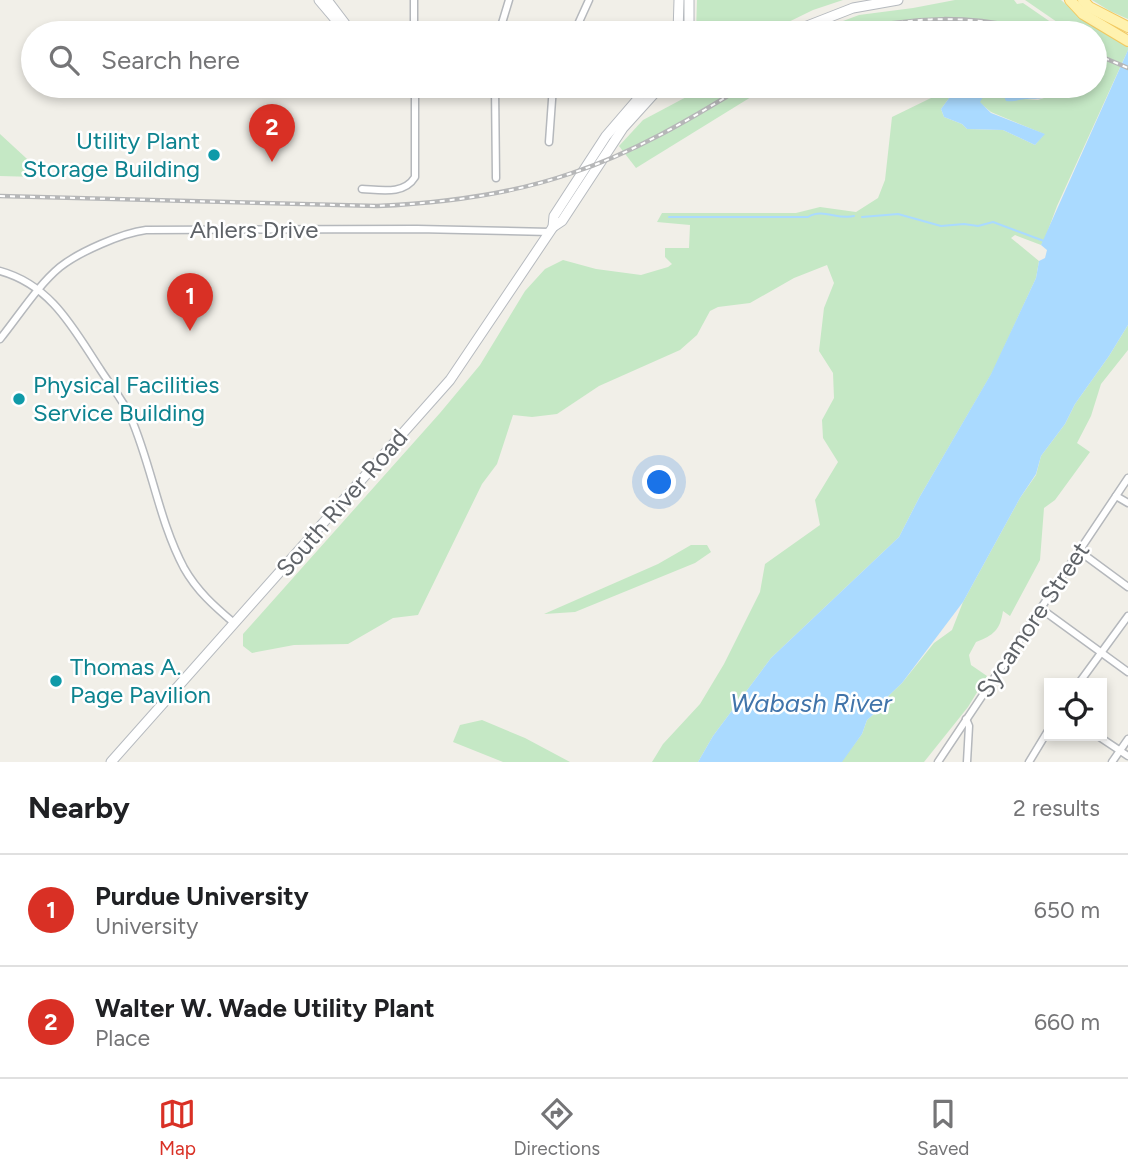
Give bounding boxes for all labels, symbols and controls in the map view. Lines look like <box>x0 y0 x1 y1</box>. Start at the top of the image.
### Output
search box <box>21 21 1107 98</box>
icon: search <box>45 41 83 79</box>
text: Search here <box>101 44 240 76</box>
pin: 2 <box>249 104 295 162</box>
place label: Utility Plant Storage Building <box>23 126 200 183</box>
marker: Utility Plant Storage Building <box>206 147 222 163</box>
street label: Ahlers Drive <box>190 215 318 244</box>
pin: 1 <box>167 273 213 331</box>
place label: Physical Facilities Service Building <box>33 370 219 427</box>
marker: Physical Facilities Service Building <box>11 391 27 407</box>
street label: South River Road <box>270 423 413 582</box>
your location <box>642 465 676 499</box>
street label: Sycamore Street <box>970 537 1095 703</box>
place label: Thomas A. Page Pavilion <box>70 652 211 709</box>
marker: Thomas A. Page Pavilion <box>48 673 64 689</box>
map controls <box>1044 678 1107 741</box>
button: locate <box>1044 678 1107 741</box>
water label: Wabash River <box>730 687 893 719</box>
text: Nearby <box>28 789 130 826</box>
text: 2 results <box>1013 794 1100 822</box>
text: Purdue University <box>95 880 309 912</box>
text: 1 <box>46 896 56 924</box>
text: 650 m <box>1034 896 1100 924</box>
text: University <box>95 912 198 940</box>
text: Walter W. Wade Utility Plant <box>95 992 435 1024</box>
text: 2 <box>44 1008 58 1036</box>
text: 660 m <box>1034 1008 1100 1036</box>
text: Place <box>95 1024 150 1052</box>
tab: Map <box>158 1095 196 1160</box>
tab: Directions <box>513 1095 600 1160</box>
tab: Saved <box>917 1095 969 1160</box>

